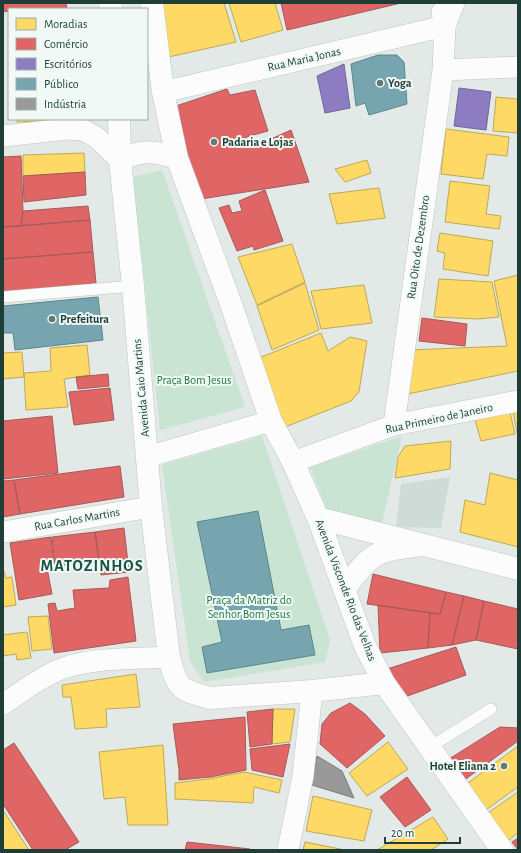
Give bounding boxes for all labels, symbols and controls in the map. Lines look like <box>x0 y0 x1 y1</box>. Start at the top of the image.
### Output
legend <box>8 8 148 120</box>
text: Moradias <box>44 18 87 30</box>
text: Comércio <box>44 38 88 50</box>
street label: Rua Maria Jonas <box>266 45 342 73</box>
text: Escritórios <box>44 58 92 70</box>
place label: Yoga <box>388 77 412 89</box>
text: Público <box>44 78 79 90</box>
marker: Yoga <box>375 78 385 88</box>
text: Indústria <box>44 98 87 110</box>
place label: Padaria e Lojas <box>222 136 294 149</box>
marker: Padaria e Lojas <box>209 137 219 147</box>
street label: Rua Oito de Dezembro <box>405 194 431 300</box>
place label: Prefeitura <box>60 313 109 325</box>
marker: Prefeitura <box>47 314 57 324</box>
street label: Avenida Caio Martins <box>131 338 151 438</box>
park label: Praça Bom Jesus <box>156 374 232 386</box>
street label: Rua Primeiro de Janeiro <box>384 401 494 435</box>
street label: Rua Carlos Martins <box>33 506 121 532</box>
street label: Avenida Visconde Rio das Velhas <box>313 517 379 663</box>
district label: MATOZINHOS <box>40 558 144 574</box>
park label: Praça da Matriz do Senhor Bom Jesus <box>206 594 292 620</box>
place label: Hotel Eliana 2 <box>430 760 496 772</box>
marker: Hotel Eliana 2 <box>499 761 509 771</box>
scale bar <box>385 819 460 845</box>
text: 20 m <box>391 827 414 839</box>

